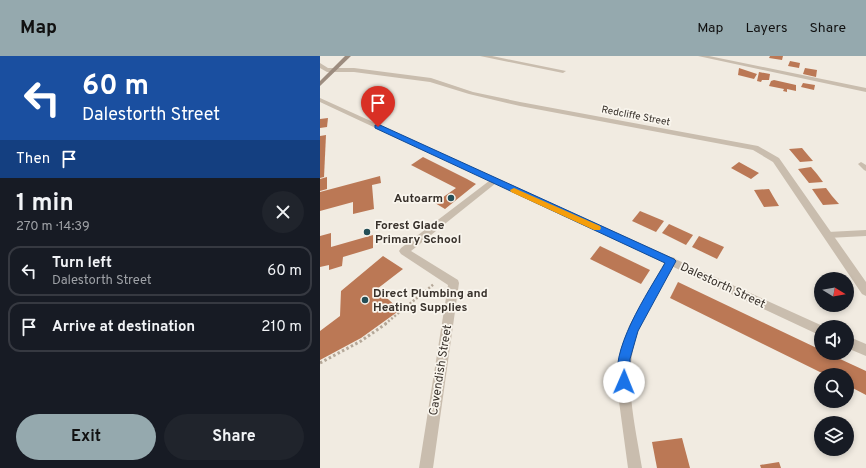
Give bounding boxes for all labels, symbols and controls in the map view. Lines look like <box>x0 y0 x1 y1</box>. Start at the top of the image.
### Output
text: Map <box>20 16 57 40</box>
text: Map <box>697 20 723 37</box>
text: Layers <box>745 20 787 37</box>
text: Share <box>809 20 846 37</box>
text: 60 m <box>82 69 149 105</box>
icon: left <box>16 72 68 124</box>
pin <box>361 86 395 127</box>
icon: arrive <box>367 92 389 114</box>
street label: Redcliffe Street <box>600 103 671 130</box>
text: Dalestorth Street <box>82 104 220 127</box>
icon: arrive <box>58 148 80 170</box>
text: Then <box>16 150 50 169</box>
text: 1 min <box>16 189 74 219</box>
button: close <box>262 191 304 233</box>
place label: Autoarm <box>394 191 443 207</box>
marker: Autoarm <box>446 193 456 203</box>
place label: Forest Glade Primary School <box>375 218 461 248</box>
text: 270 m · 14:39 <box>16 219 90 235</box>
marker: Forest Glade Primary School <box>362 227 372 237</box>
text: Turn left <box>52 254 112 273</box>
street label: Dalestorth Street <box>677 259 768 313</box>
icon: left <box>18 260 40 282</box>
text: 60 m <box>267 262 302 281</box>
north arrow <box>814 272 854 312</box>
map controls <box>814 272 854 456</box>
text: Dalestorth Street <box>52 273 152 289</box>
place label: Direct Plumbing and Heating Supplies <box>373 286 488 316</box>
marker: Direct Plumbing and Heating Supplies <box>360 295 370 305</box>
icon: arrive <box>18 316 40 338</box>
text: Arrive at destination <box>52 318 195 337</box>
text: 210 m <box>261 318 302 337</box>
button: sound <box>814 320 854 360</box>
street label: Cavendish Street <box>426 324 456 417</box>
position arrow <box>603 361 645 403</box>
button: search <box>814 368 854 408</box>
button: Exit <box>16 414 156 460</box>
button: Share <box>164 414 304 460</box>
button: layers <box>814 416 854 456</box>

